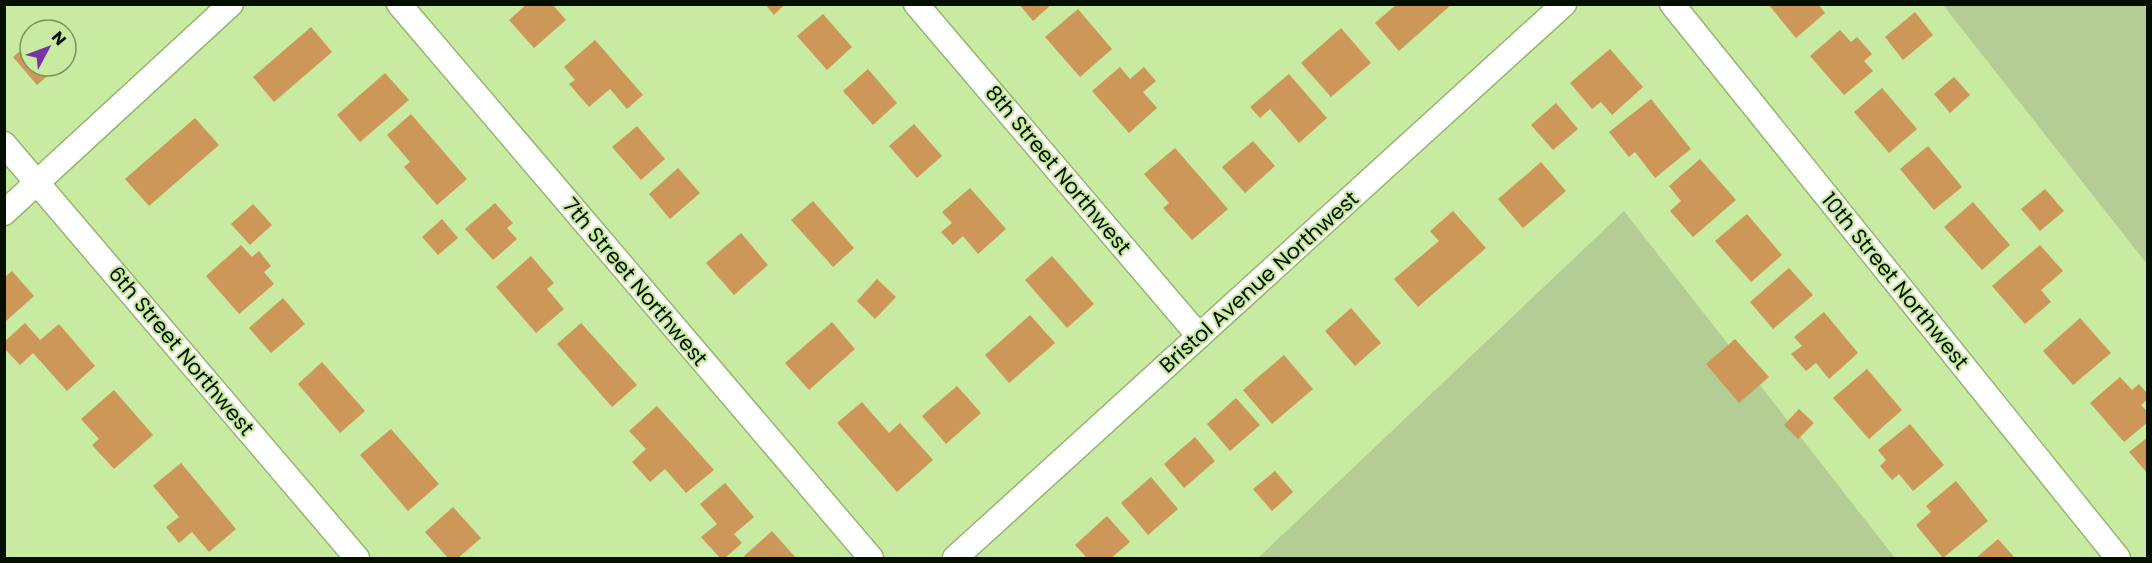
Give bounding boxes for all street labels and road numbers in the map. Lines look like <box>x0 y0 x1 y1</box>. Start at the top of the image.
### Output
street label: 8th Street Northwest <box>979 79 1138 261</box>
street label: Bristol Avenue Northwest <box>1153 184 1365 379</box>
street label: 10th Street Northwest <box>1815 186 1976 375</box>
street label: 7th Street Northwest <box>556 191 714 372</box>
street label: 6th Street Northwest <box>102 260 261 442</box>

